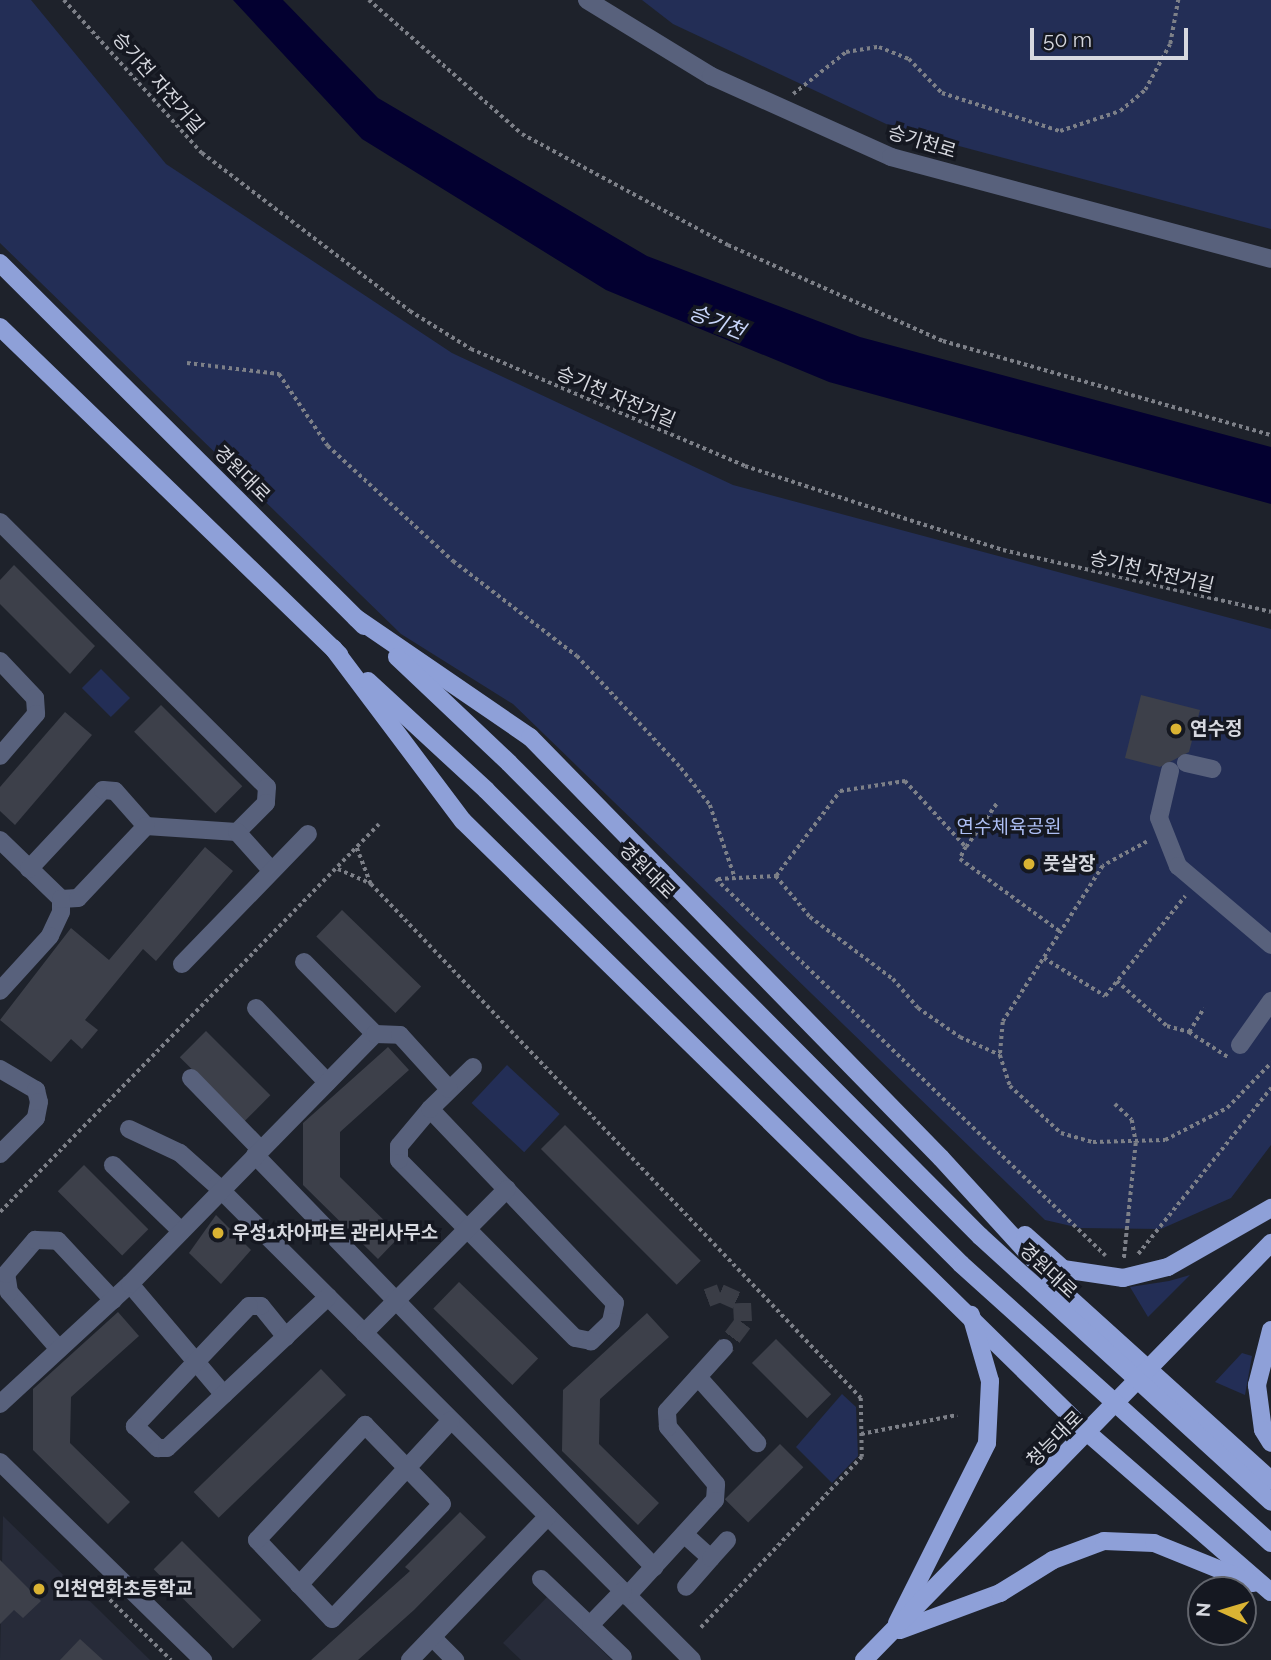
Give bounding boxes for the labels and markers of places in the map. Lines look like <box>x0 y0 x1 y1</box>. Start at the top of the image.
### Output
place label: 연수정 <box>1190 718 1242 740</box>
marker: 연수정 <box>1168 721 1184 737</box>
place label: 풋살장 <box>1043 853 1095 875</box>
marker: 풋살장 <box>1021 856 1037 872</box>
place label: 우성1차아파트 관리사무소 <box>232 1222 438 1244</box>
marker: 우성1차아파트 관리사무소 <box>210 1225 226 1241</box>
place label: 인천연화초등학교 <box>53 1578 193 1600</box>
marker: 인천연화초등학교 <box>31 1581 47 1597</box>

